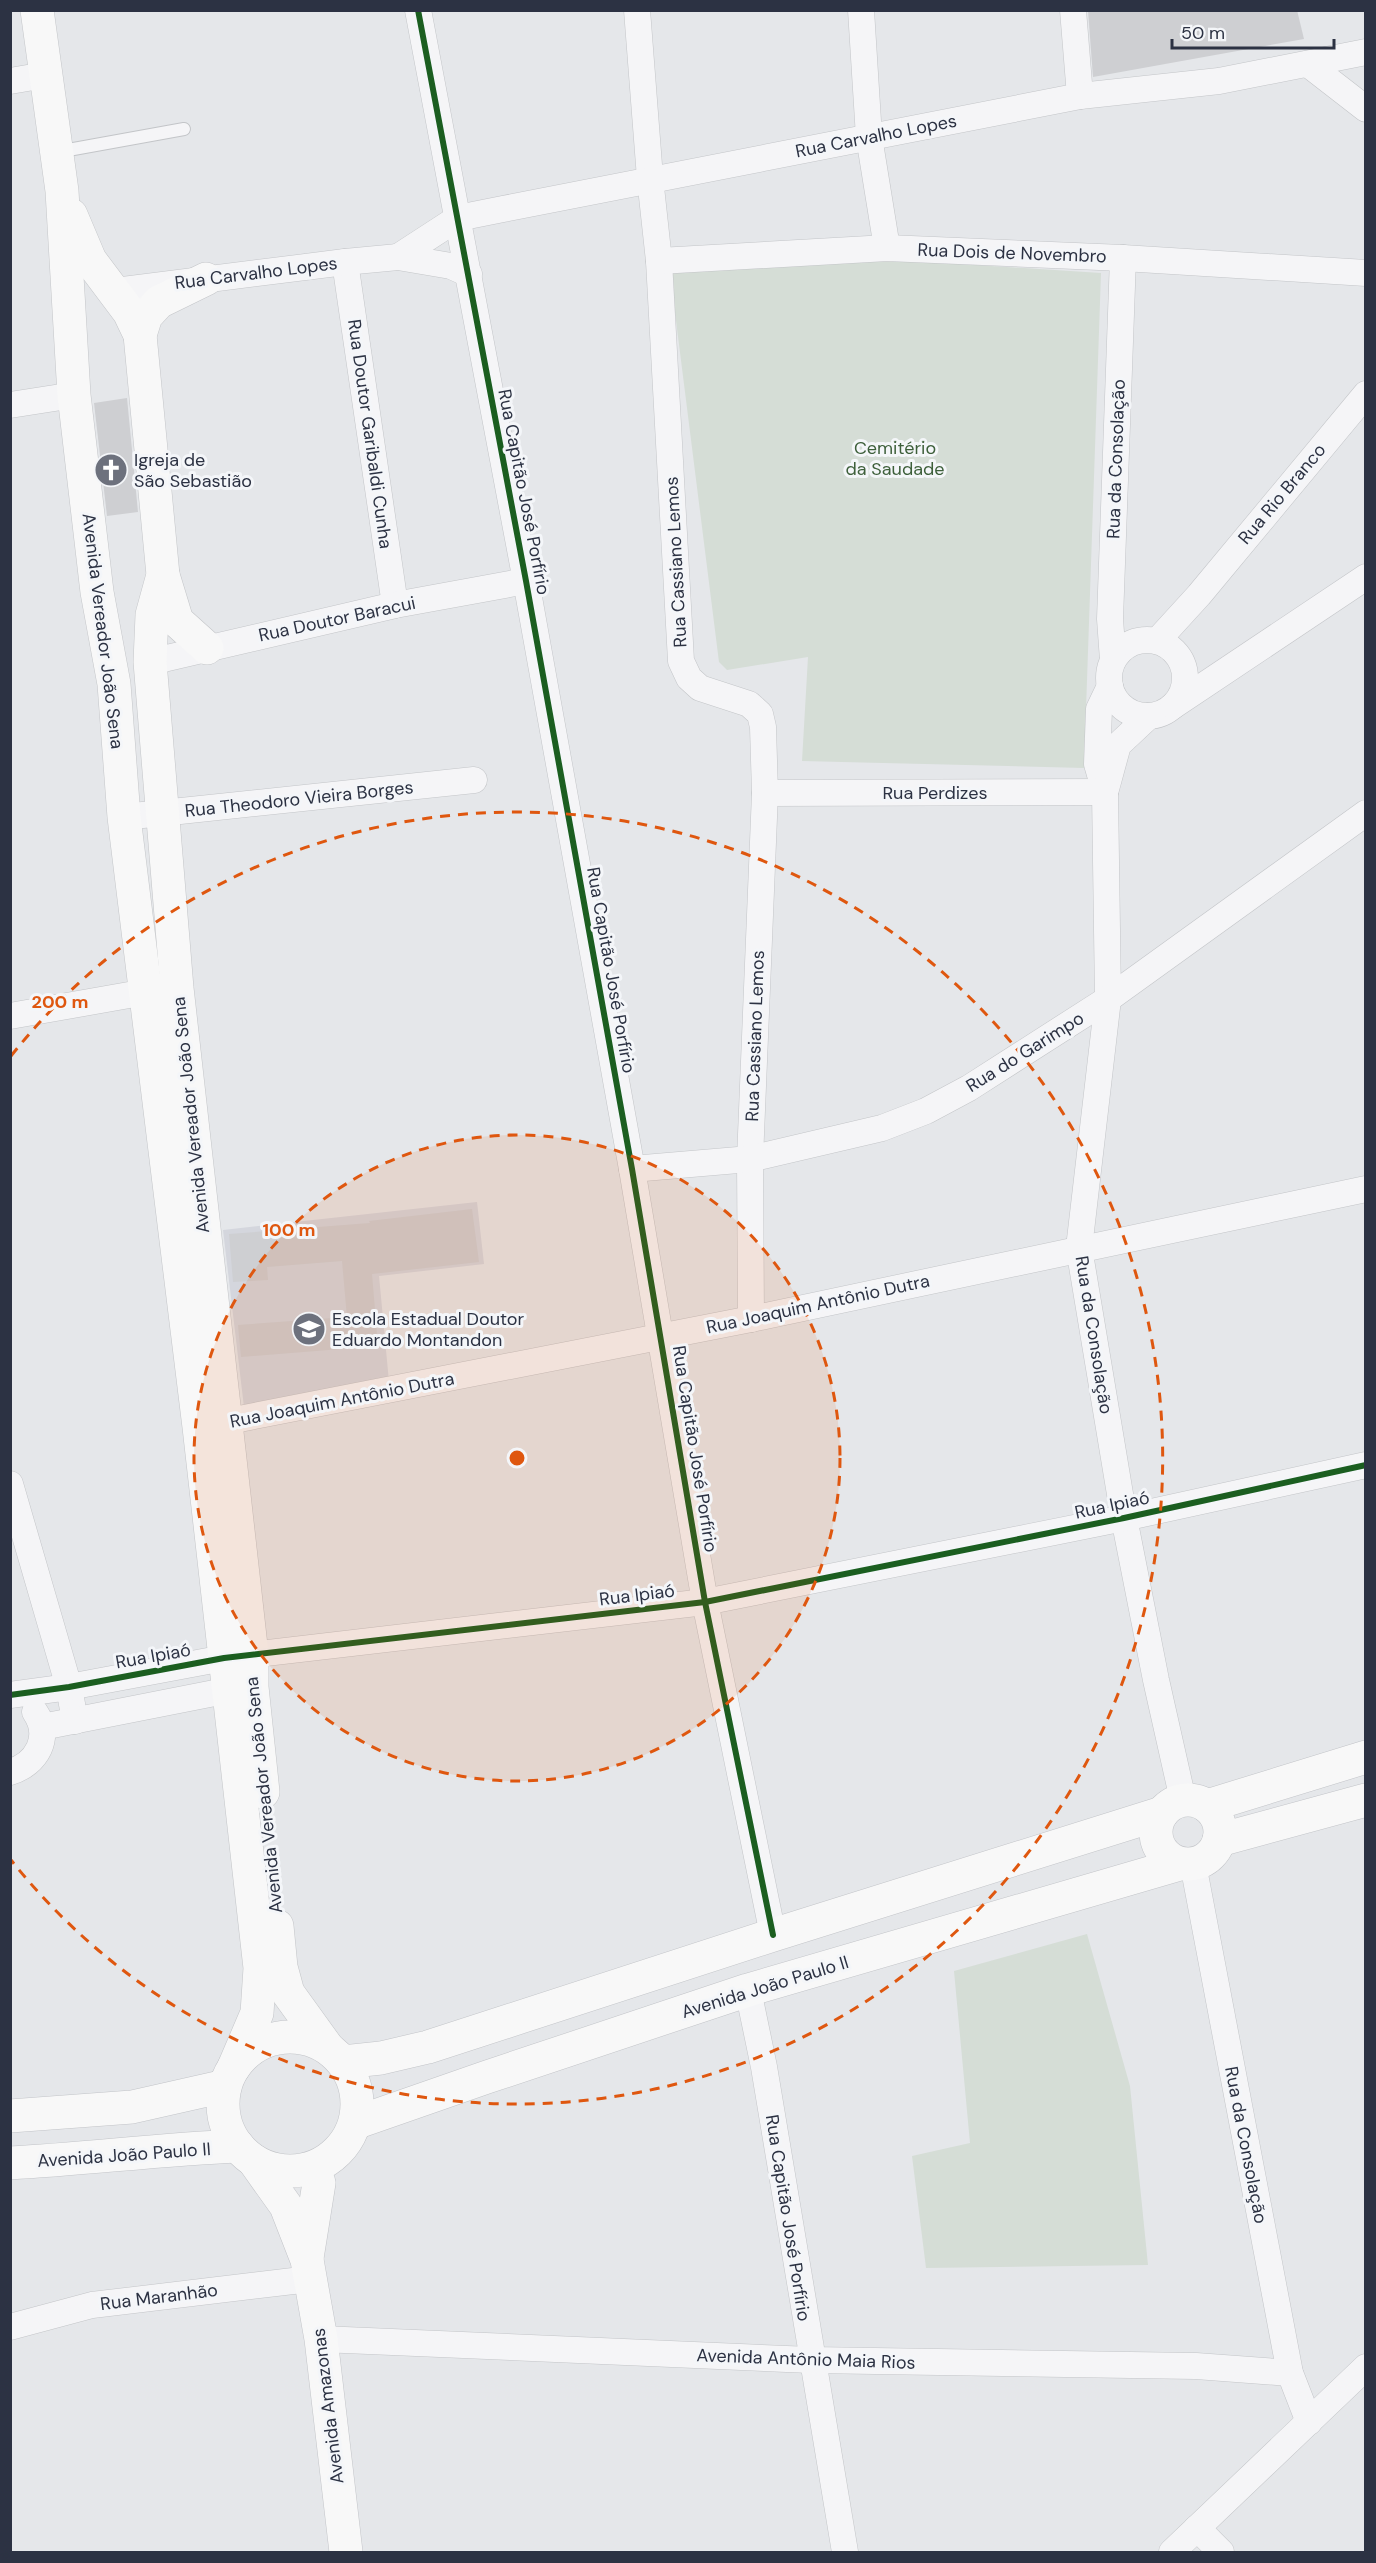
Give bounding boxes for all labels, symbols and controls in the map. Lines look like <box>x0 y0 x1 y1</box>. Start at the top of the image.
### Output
scale bar <box>1172 12 1334 50</box>
text: 50 m <box>1181 21 1225 45</box>
street label: Rua Carvalho Lopes <box>793 109 959 163</box>
street label: Rua Dois de Novembro <box>917 238 1107 268</box>
street label: Rua Carvalho Lopes <box>173 251 339 295</box>
street label: Rua Doutor Garibaldi Cunha <box>342 318 398 550</box>
street label: Rua da Consolação <box>1101 379 1131 539</box>
street label: Rua Capitão José Porfírio <box>492 387 556 597</box>
park label: Cemitério da Saudade <box>846 436 945 481</box>
street label: Rua Rio Branco <box>1233 439 1331 549</box>
place label: Igreja de São Sebastião <box>134 448 252 493</box>
church icon: Igreja de São Sebastião <box>93 452 129 488</box>
street label: Rua Cassiano Lemos <box>660 476 692 648</box>
street label: Avenida Vereador João Sena <box>77 512 129 750</box>
street label: Rua Doutor Baracui <box>256 591 418 647</box>
street label: Rua Theodoro Vieira Borges <box>184 775 414 823</box>
street label: Rua Perdizes <box>882 781 988 805</box>
street label: Rua Capitão José Porfírio <box>581 865 641 1075</box>
street label: Rua Cassiano Lemos <box>740 950 770 1122</box>
text: 200 m <box>32 990 88 1014</box>
street label: Avenida Vereador João Sena <box>167 996 215 1234</box>
street label: Rua do Garimpo <box>962 1006 1088 1098</box>
text: 100 m <box>262 1218 316 1242</box>
street label: Rua da Consolação <box>1070 1254 1118 1416</box>
street label: Rua Joaquim Antônio Dutra <box>704 1269 932 1339</box>
place label: Escola Estadual Doutor Eduardo Montandon <box>332 1307 524 1352</box>
school or university icon: Escola Estadual Doutor Eduardo Montandon <box>291 1311 327 1347</box>
street label: Rua Capitão José Porfírio <box>667 1344 723 1554</box>
street label: Rua Joaquim Antônio Dutra <box>228 1366 456 1434</box>
centre of rings <box>507 1448 527 1468</box>
street label: Rua Ipiaó <box>1072 1485 1152 1525</box>
street label: Rua Ipiaó <box>598 1578 676 1612</box>
street label: Rua Ipiaó <box>114 1638 192 1674</box>
street label: Avenida Vereador João Sena <box>240 1676 288 1914</box>
street label: Avenida João Paulo II <box>678 1950 852 2024</box>
street label: Rua da Consolação <box>1219 2064 1273 2226</box>
street label: Rua Capitão José Porfírio <box>760 2113 816 2323</box>
street label: Avenida João Paulo II <box>36 2137 212 2173</box>
street label: Rua Maranhão <box>99 2278 219 2316</box>
street label: Avenida Amazonas <box>307 2327 349 2485</box>
street label: Avenida Antônio Maia Rios <box>696 2343 916 2375</box>

